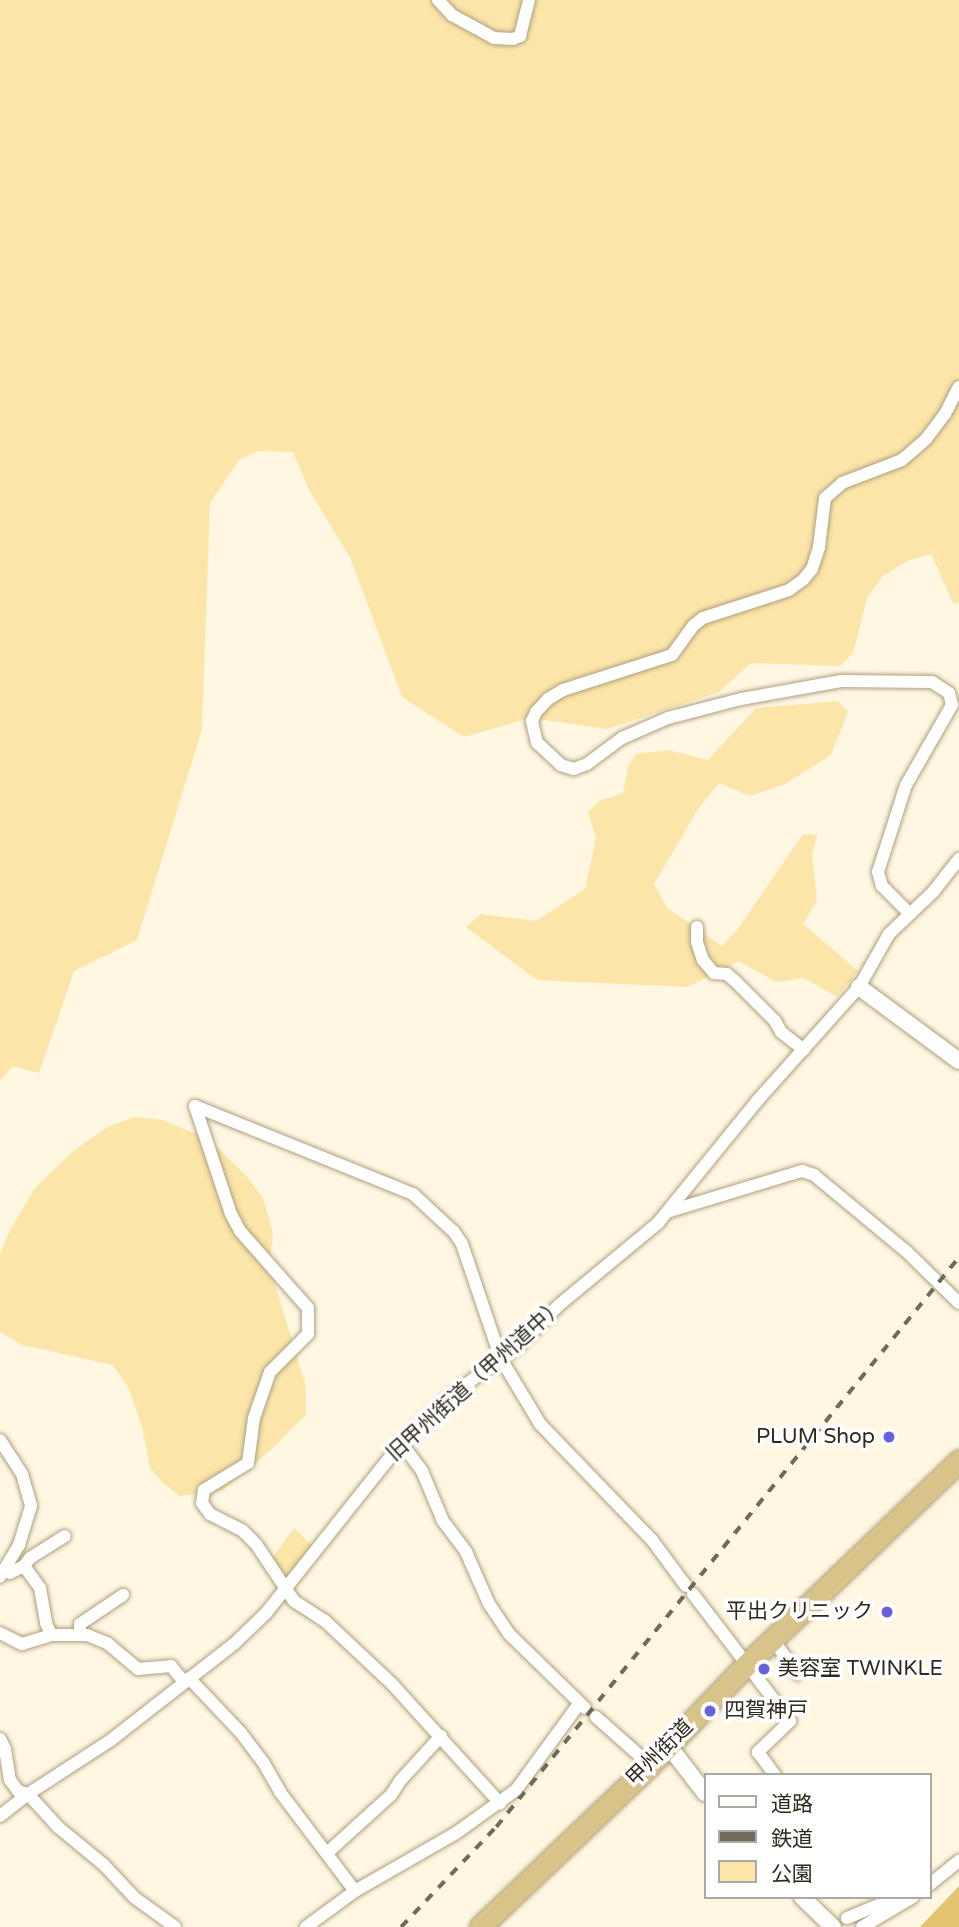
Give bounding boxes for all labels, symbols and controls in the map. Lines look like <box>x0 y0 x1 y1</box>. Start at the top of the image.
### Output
street label: 旧甲州街道（甲州道中） <box>382 1293 570 1467</box>
place label: PLUM Shop <box>756 1424 875 1450</box>
marker: PLUM Shop <box>881 1429 897 1445</box>
place label: 平出クリニック <box>726 1599 873 1625</box>
marker: 平出クリニック <box>879 1604 895 1620</box>
place label: 美容室 TWINKLE <box>778 1656 943 1682</box>
marker: 美容室 TWINKLE <box>756 1661 772 1677</box>
place label: 四賀神戸 <box>724 1698 808 1724</box>
marker: 四賀神戸 <box>702 1703 718 1719</box>
street label: 甲州街道 <box>621 1714 699 1792</box>
legend <box>704 1773 931 1899</box>
text: 道路 <box>771 1792 813 1817</box>
text: 鉄道 <box>771 1827 813 1852</box>
text: 公園 <box>771 1862 813 1887</box>

